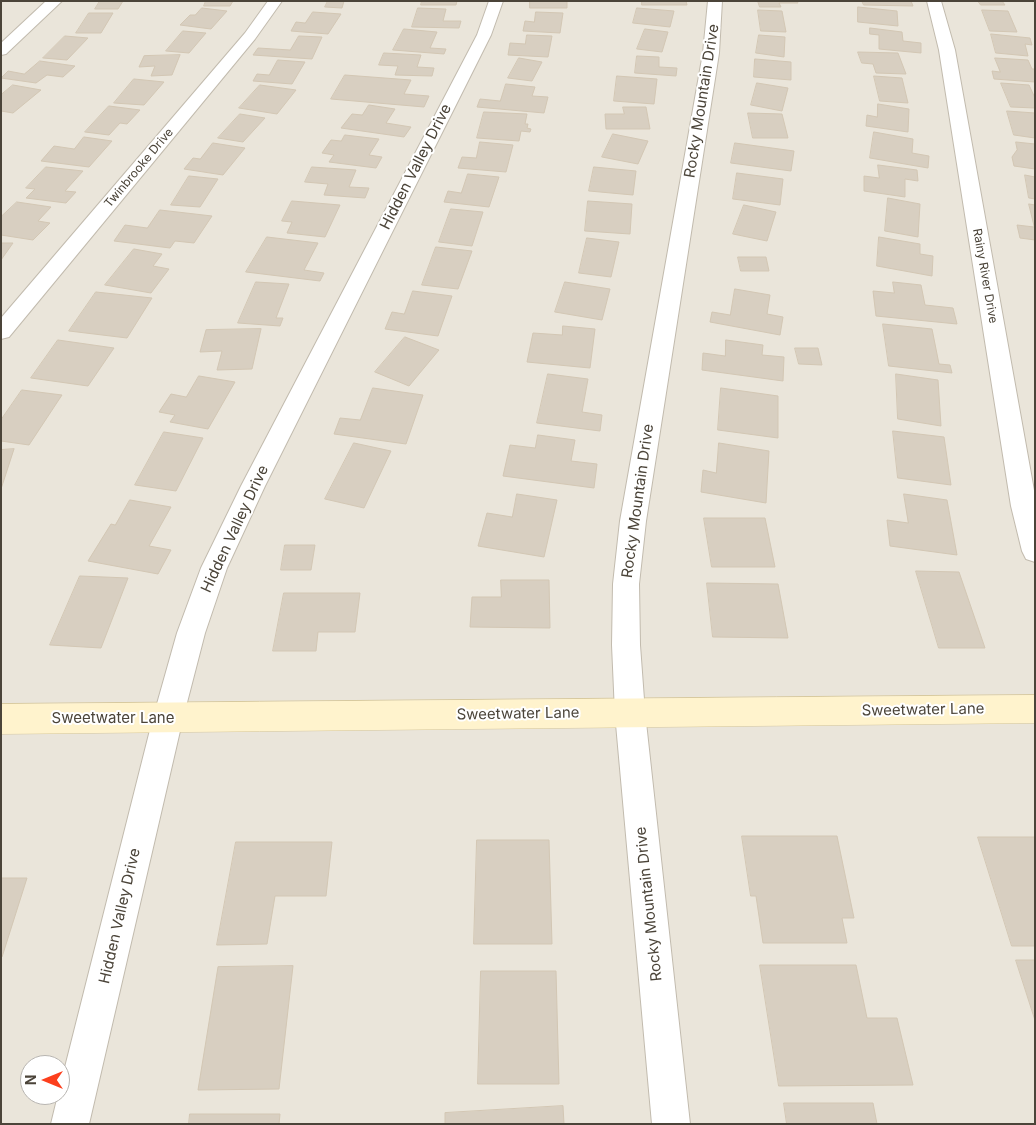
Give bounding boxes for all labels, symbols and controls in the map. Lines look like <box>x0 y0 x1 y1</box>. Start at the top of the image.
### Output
street label: Rocky Mountain Drive <box>681 23 723 179</box>
street label: Hidden Valley Drive <box>377 101 455 233</box>
street label: Twinbrooke Drive <box>102 125 176 211</box>
street label: Rainy River Drive <box>970 227 1000 325</box>
street label: Rocky Mountain Drive <box>618 423 658 579</box>
street label: Hidden Valley Drive <box>198 462 272 596</box>
street label: Sweetwater Lane <box>861 700 985 720</box>
street label: Sweetwater Lane <box>456 704 580 724</box>
street label: Sweetwater Lane <box>52 709 174 727</box>
street label: Rocky Mountain Drive <box>632 826 666 982</box>
street label: Hidden Valley Drive <box>96 846 144 986</box>
north arrow <box>20 1055 70 1105</box>
text: N <box>22 1075 39 1085</box>

